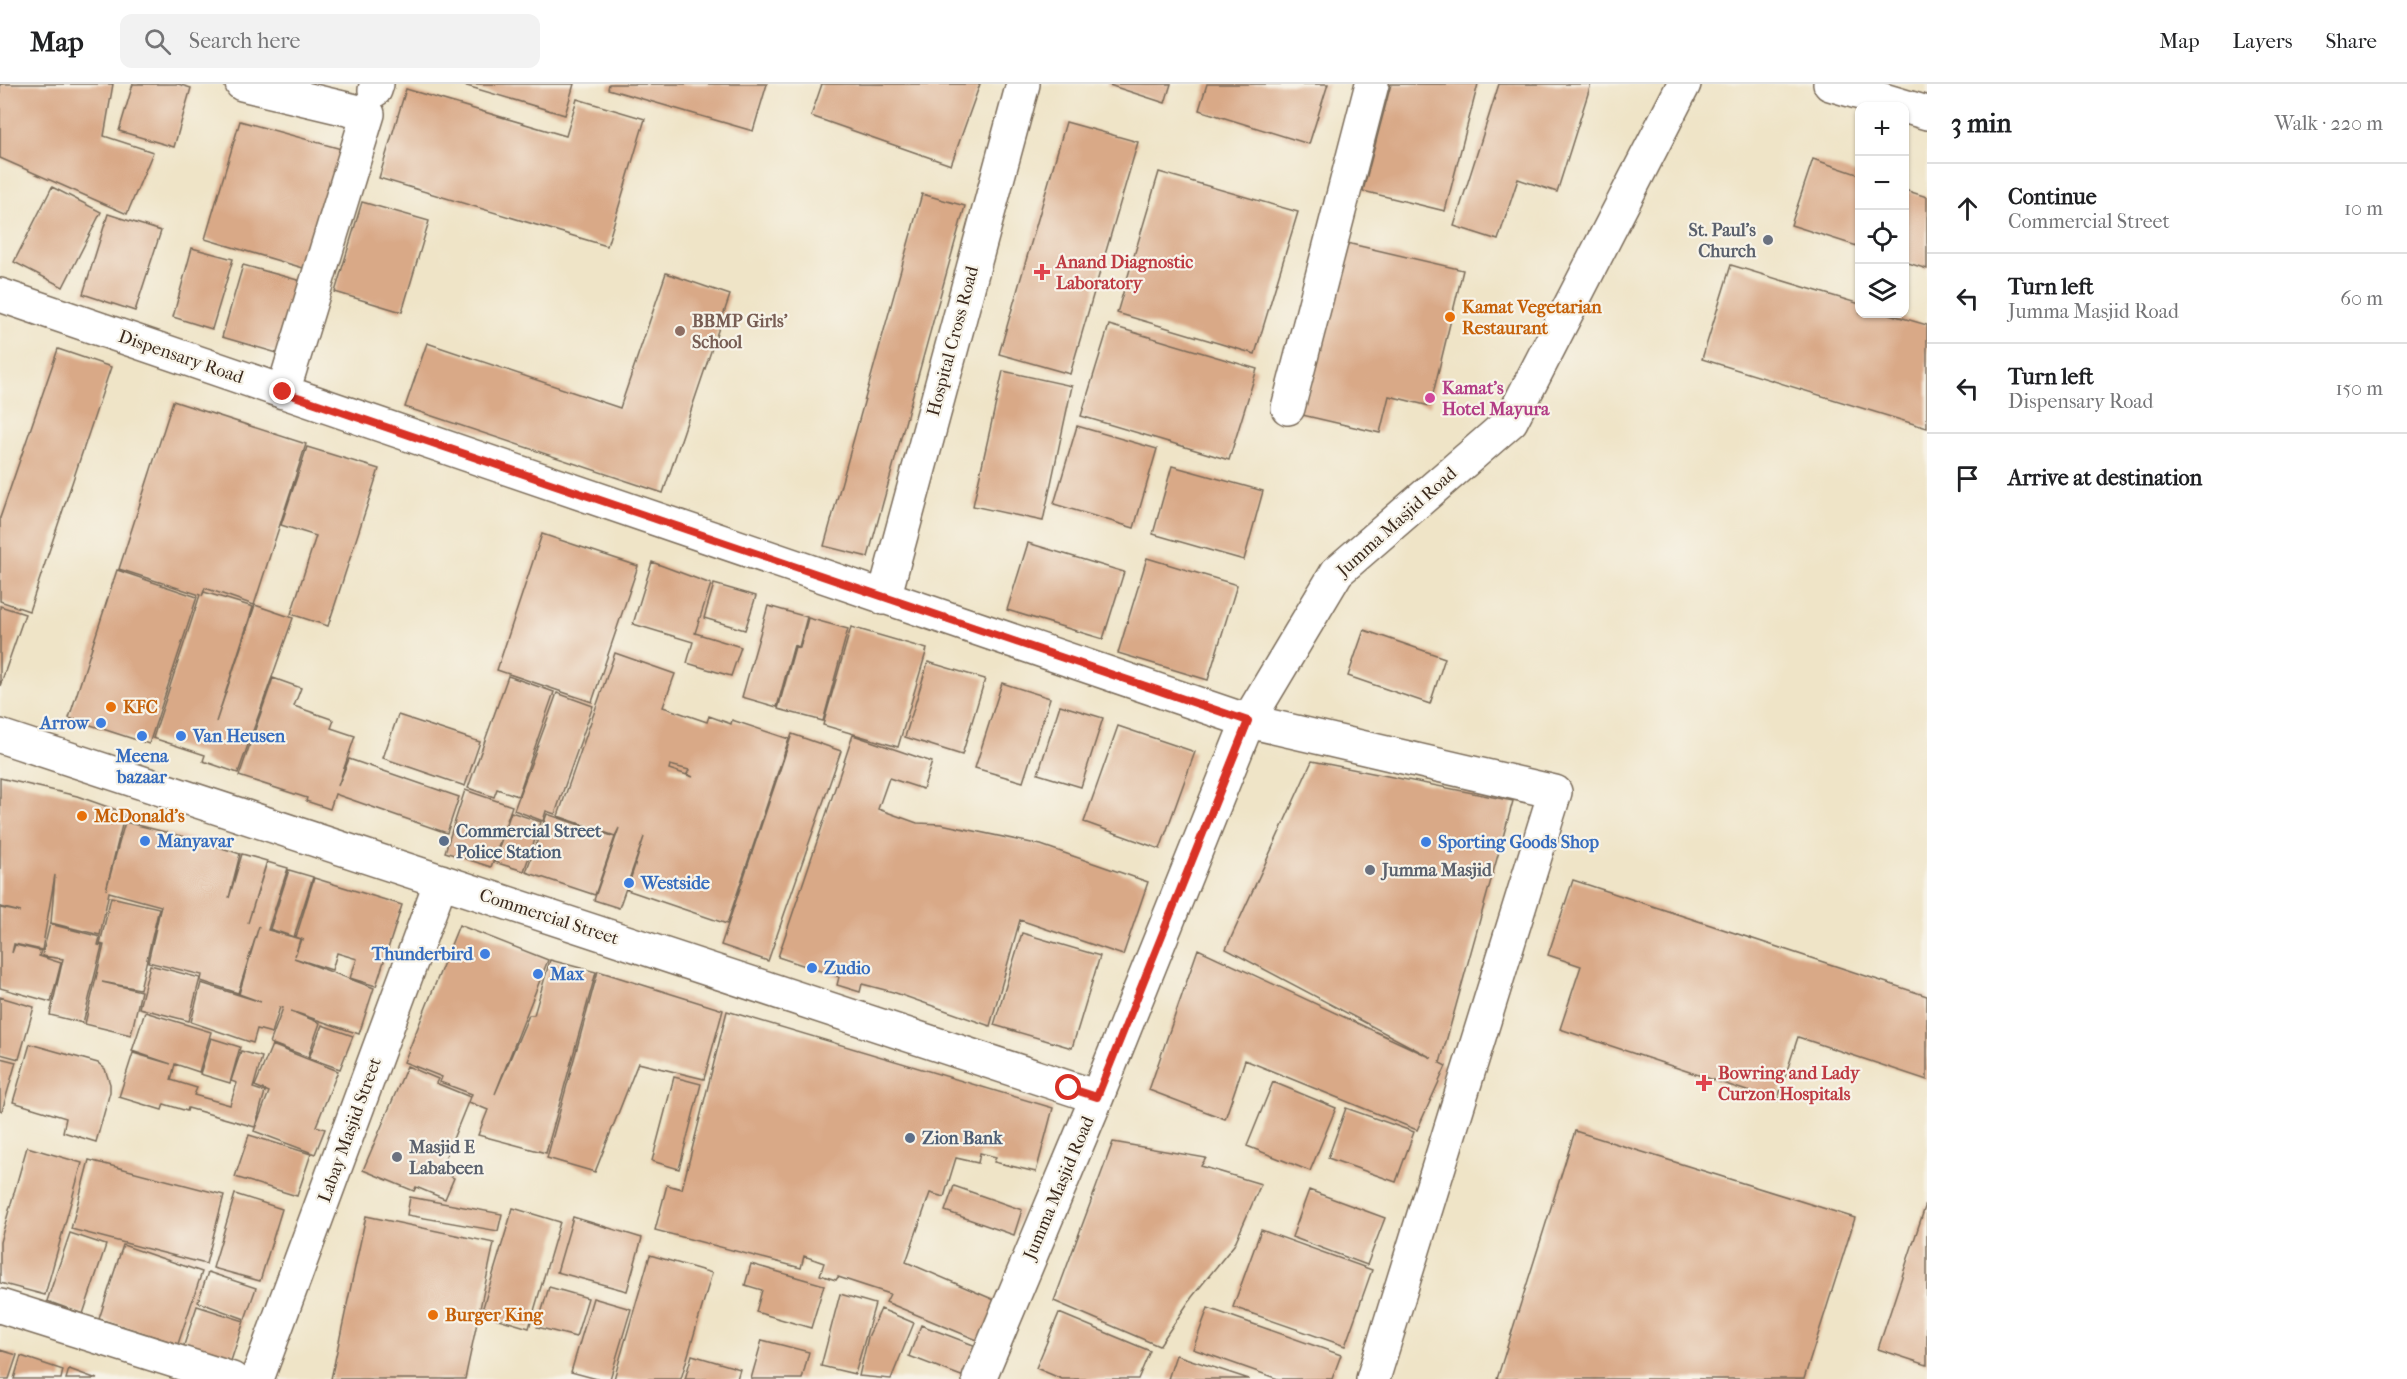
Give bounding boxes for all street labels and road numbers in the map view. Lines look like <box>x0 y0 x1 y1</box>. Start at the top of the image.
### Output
street label: Hospital Cross Road <box>923 264 983 418</box>
street label: Dispensary Road <box>116 326 247 388</box>
street label: Jumma Masjid Road <box>1331 463 1461 583</box>
street label: Commercial Street <box>477 885 622 950</box>
street label: Labay Masjid Street <box>314 1054 386 1205</box>
street label: Jumma Masjid Road <box>1019 1113 1099 1265</box>

